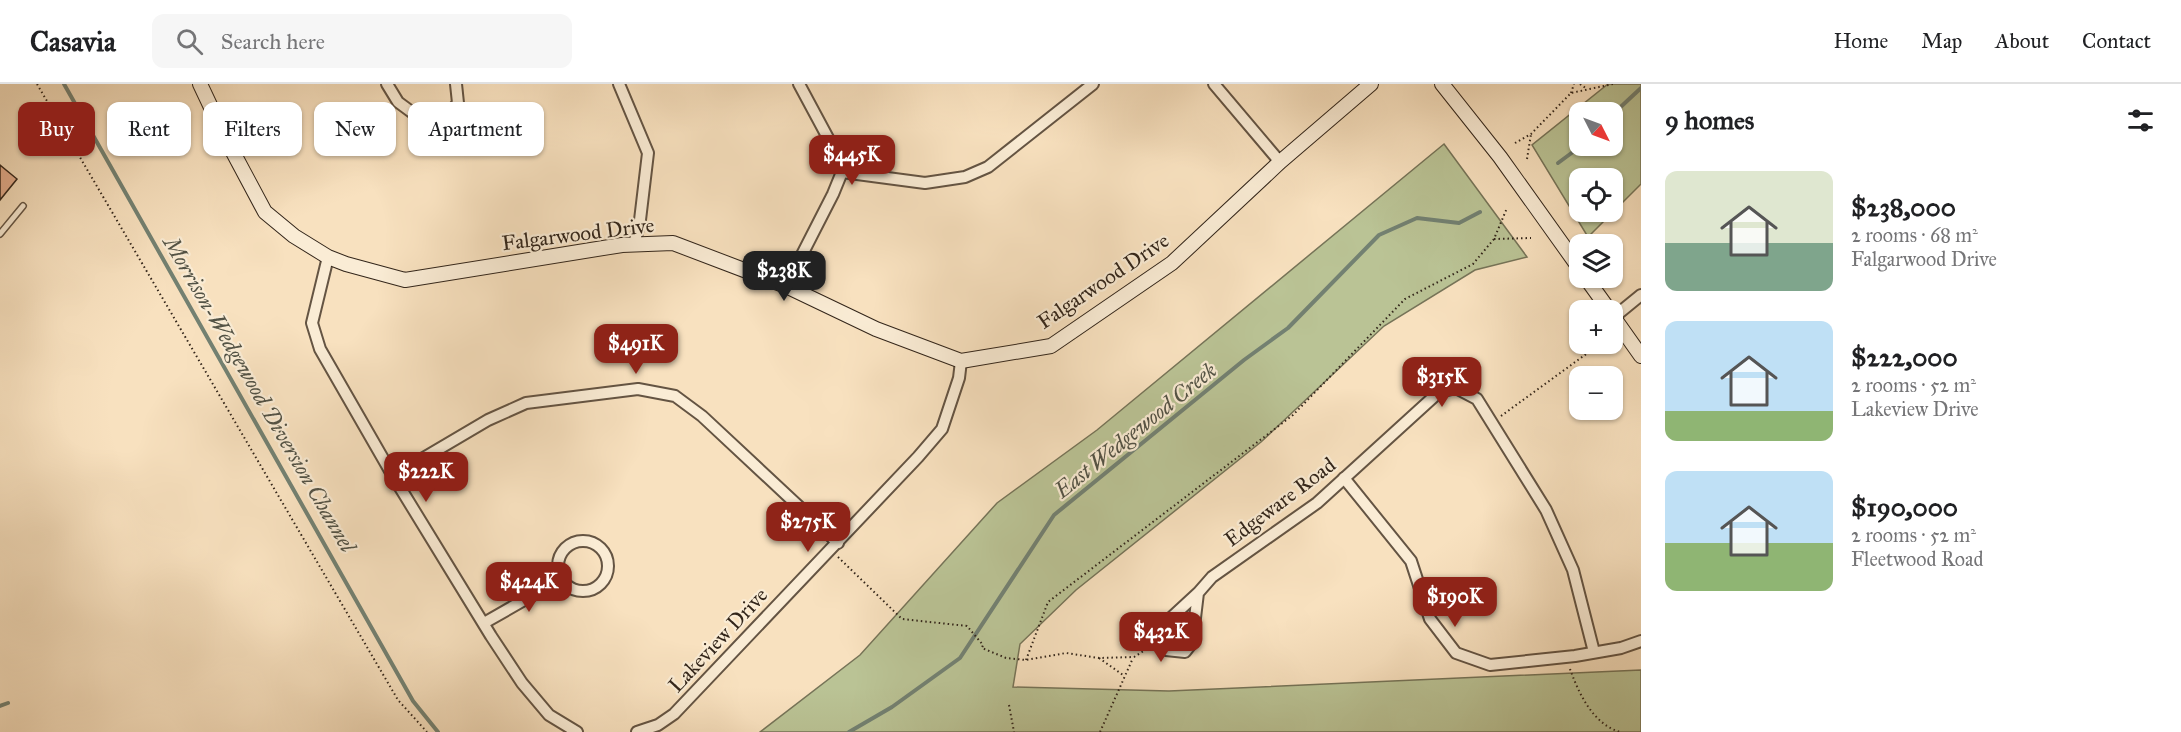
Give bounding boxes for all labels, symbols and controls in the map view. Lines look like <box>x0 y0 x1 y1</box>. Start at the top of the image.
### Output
search box <box>152 14 572 68</box>
text: Casavia <box>30 24 116 59</box>
icon: search <box>173 25 206 58</box>
text: Search here <box>221 28 325 55</box>
text: Home <box>1833 28 1888 54</box>
text: Map <box>1921 28 1962 54</box>
text: About <box>1995 28 2049 54</box>
text: Contact <box>2082 28 2151 54</box>
chip: Buy <box>18 102 95 156</box>
chip: Rent <box>107 102 191 156</box>
chip: Filters <box>203 102 302 156</box>
chip: New <box>314 102 396 156</box>
chip: Apartment <box>408 102 544 156</box>
north arrow <box>1569 102 1623 156</box>
map controls <box>1569 102 1623 420</box>
text: 9 homes <box>1665 104 1754 136</box>
icon: filters <box>2124 104 2157 137</box>
pin: $445K <box>810 135 894 186</box>
text: $445K <box>823 142 881 166</box>
button: locate <box>1569 168 1623 222</box>
text: $238,000 <box>1851 191 1956 223</box>
icon: home <box>1713 195 1785 267</box>
street label: Falgarwood Drive <box>500 212 656 256</box>
text: 2 rooms · 68 m² <box>1851 223 1978 247</box>
street label: Falgarwood Drive <box>1032 227 1174 335</box>
water label: Morrison-Wedgewood Diversion Channel <box>157 230 362 559</box>
button: layers <box>1569 234 1623 288</box>
text: Falgarwood Drive <box>1851 247 1997 271</box>
pin: $238K <box>742 251 826 302</box>
text: $238K <box>757 258 811 282</box>
button: + <box>1569 300 1623 354</box>
pin: $491K <box>594 324 678 375</box>
text: $491K <box>608 331 664 355</box>
text: $222,000 <box>1851 341 1958 373</box>
icon: home <box>1713 345 1785 417</box>
water label: East Wedgewood Creek <box>1048 357 1222 505</box>
pin: $315K <box>1400 357 1484 408</box>
text: $315K <box>1416 364 1468 388</box>
button: − <box>1569 366 1623 420</box>
text: 2 rooms · 52 m² <box>1851 373 1976 397</box>
text: Lakeview Drive <box>1851 397 1979 421</box>
street label: Edgeware Road <box>1219 451 1341 552</box>
pin: $222K <box>384 452 468 503</box>
text: $222K <box>398 459 454 483</box>
text: $190,000 <box>1851 491 1958 523</box>
icon: home <box>1713 495 1785 567</box>
pin: $275K <box>766 502 850 553</box>
text: $275K <box>780 509 836 533</box>
text: 2 rooms · 52 m² <box>1851 523 1976 547</box>
text: Fleetwood Road <box>1851 547 1984 571</box>
pin: $424K <box>487 562 571 613</box>
text: $424K <box>500 569 558 593</box>
pin: $190K <box>1413 577 1497 628</box>
street label: Lakeview Drive <box>663 582 773 698</box>
text: $190K <box>1427 584 1483 608</box>
pin: $432K <box>1119 612 1203 663</box>
text: $432K <box>1133 619 1189 643</box>

